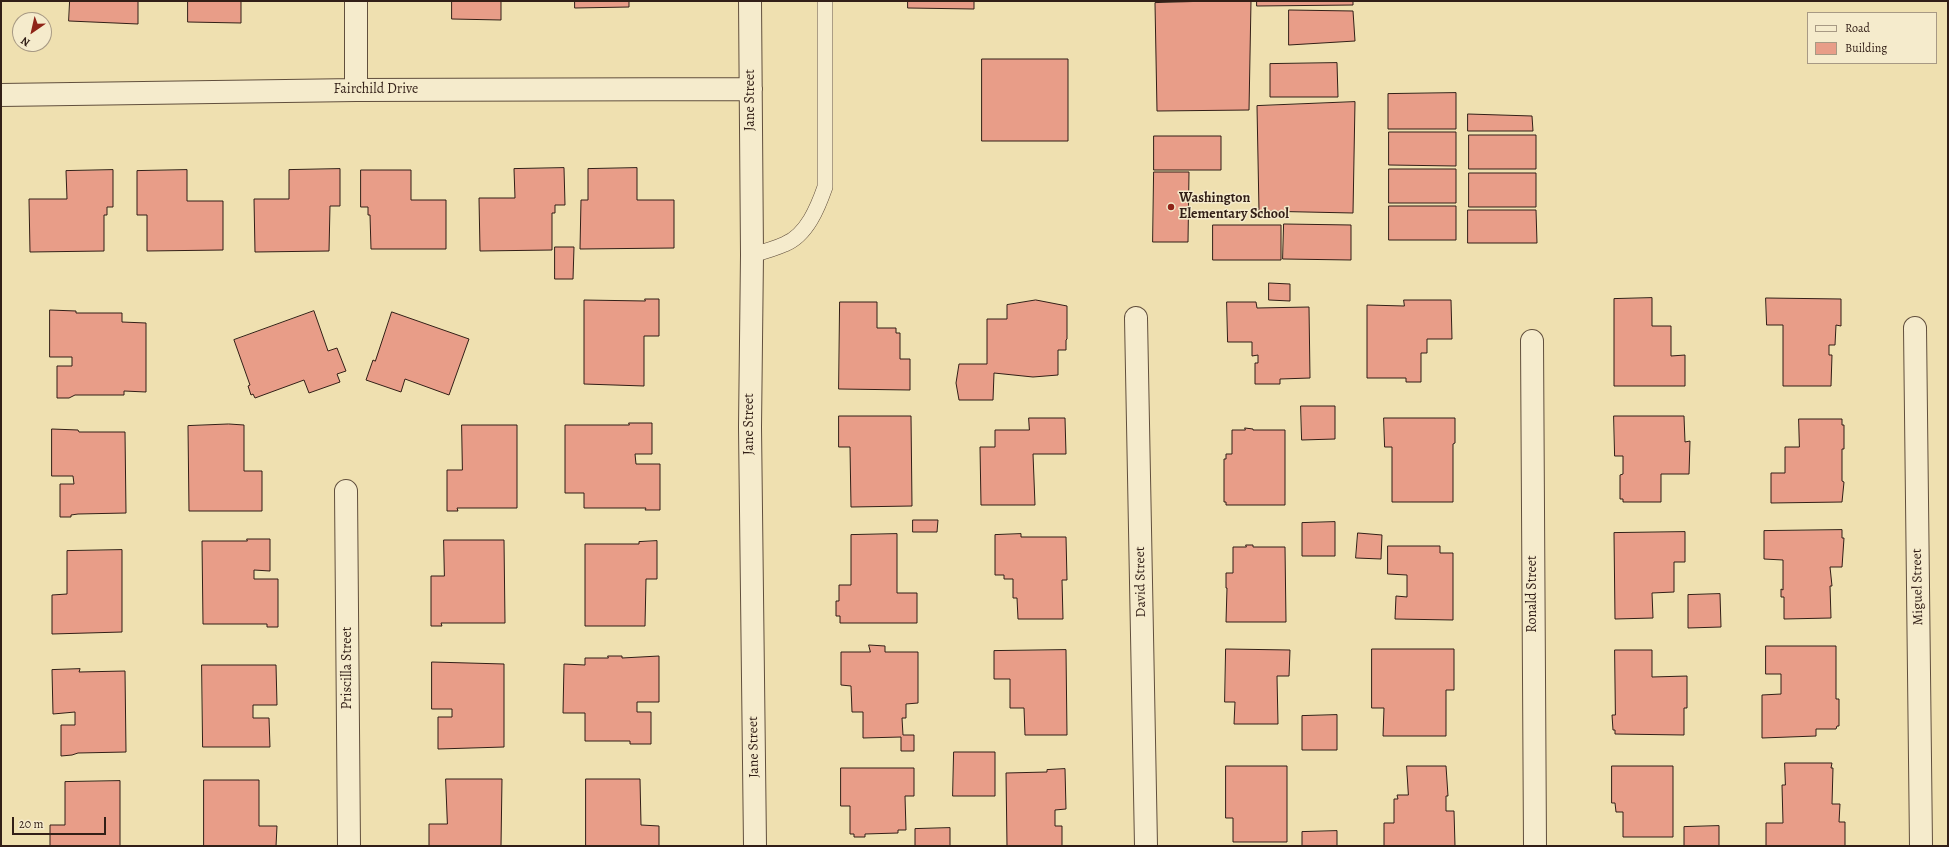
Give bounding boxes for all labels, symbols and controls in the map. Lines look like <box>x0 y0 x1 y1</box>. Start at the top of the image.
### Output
north arrow <box>12 12 52 52</box>
legend <box>1807 12 1937 64</box>
text: Road <box>1845 20 1870 36</box>
text: N <box>18 33 33 50</box>
text: Building <box>1845 40 1887 56</box>
street label: Jane Street <box>743 69 759 131</box>
street label: Fairchild Drive <box>334 82 418 98</box>
place label: Washington Elementary School <box>1179 191 1289 224</box>
marker: Washington Elementary School <box>1166 202 1176 212</box>
street label: Jane Street <box>742 393 758 455</box>
street label: David Street <box>1132 546 1150 618</box>
street label: Miguel Street <box>1909 548 1927 626</box>
street label: Ronald Street <box>1525 555 1541 633</box>
street label: Priscilla Street <box>340 627 356 709</box>
street label: Jane Street <box>745 716 763 778</box>
scale bar <box>14 809 108 835</box>
text: 20 m <box>19 816 43 832</box>

